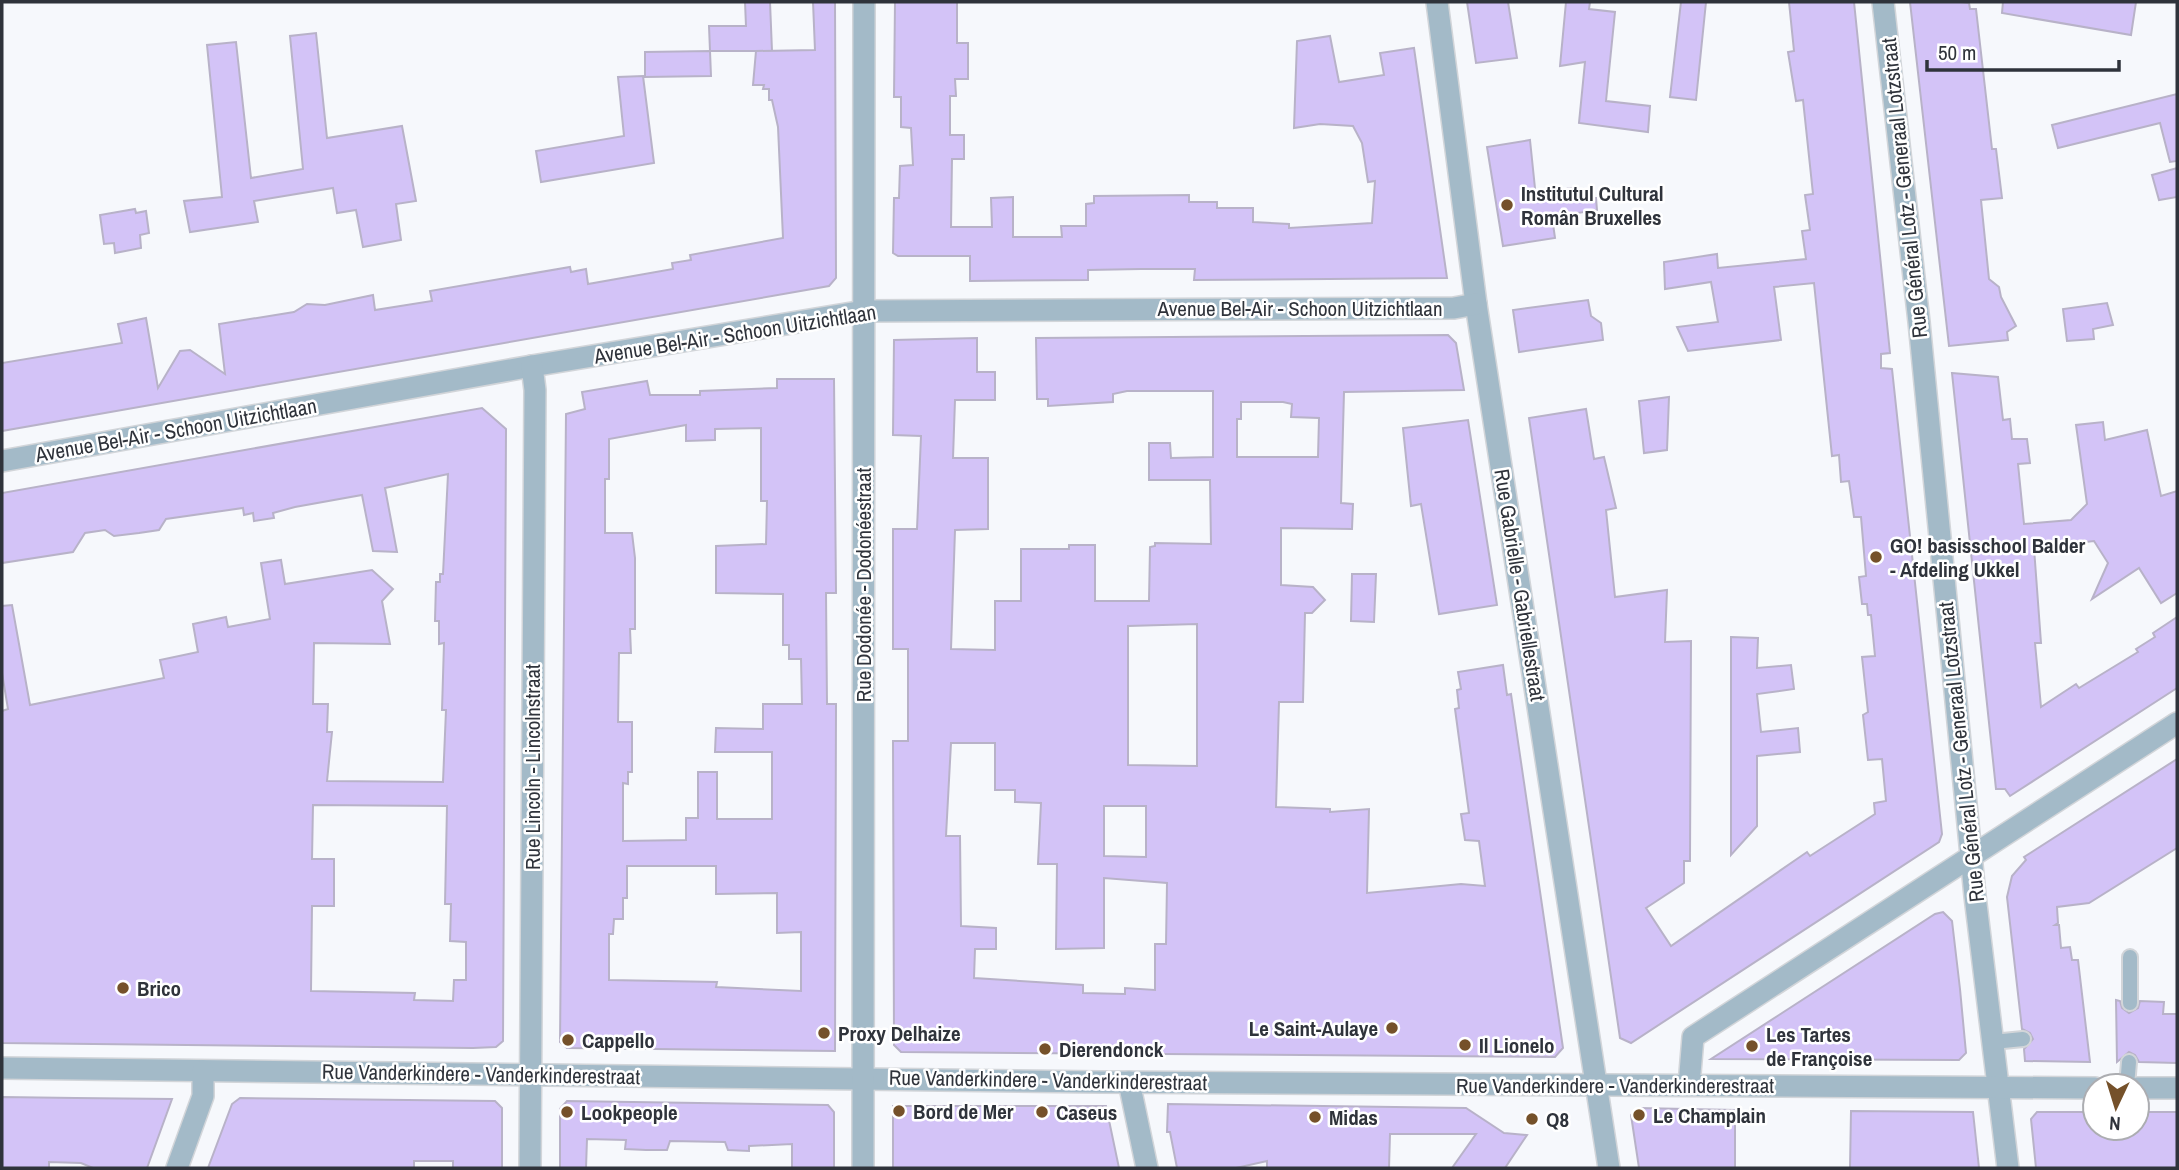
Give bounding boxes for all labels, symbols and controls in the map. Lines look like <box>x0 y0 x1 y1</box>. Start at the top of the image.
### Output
scale bar <box>1927 28 2120 72</box>
street label: Rue Général Lotz - Generaal Lotzstraat <box>1874 36 1934 339</box>
text: 50 m <box>1938 38 1976 67</box>
place label: Institutul Cultural Român Bruxelles <box>1521 179 1664 232</box>
marker: Institutul Cultural Român Bruxelles <box>1499 197 1515 213</box>
street label: Avenue Bel-Air - Schoon Uitzichtlaan <box>1157 294 1442 323</box>
street label: Avenue Bel-Air - Schoon Uitzichtlaan <box>591 297 878 371</box>
street label: Avenue Bel-Air - Schoon Uitzichtlaan <box>32 391 319 469</box>
street label: Rue Gabrielle - Gabriellestraat <box>1487 467 1553 703</box>
street label: Rue Dodonée - Dodonéestraat <box>849 468 878 702</box>
place label: GO! basisschool Balder - Afdeling Ukkel <box>1890 531 2086 584</box>
marker: GO! basisschool Balder - Afdeling Ukkel <box>1868 549 1884 565</box>
street label: Rue Général Lotz - Generaal Lotzstraat <box>1931 600 1991 903</box>
street label: Rue Lincoln - Lincolnstraat <box>518 664 547 870</box>
place label: Brico <box>137 974 181 1003</box>
marker: Brico <box>115 980 131 996</box>
place label: Le Saint-Aulaye <box>1249 1014 1378 1043</box>
place label: Proxy Delhaize <box>838 1019 961 1048</box>
marker: Le Saint-Aulaye <box>1384 1020 1400 1036</box>
place label: Les Tartes de Françoise <box>1766 1020 1872 1073</box>
marker: Proxy Delhaize <box>816 1025 832 1041</box>
place label: Cappello <box>582 1026 655 1055</box>
place label: Il Lionelo <box>1479 1031 1555 1060</box>
marker: Cappello <box>560 1032 576 1048</box>
place label: Dierendonck <box>1059 1035 1164 1064</box>
marker: Il Lionelo <box>1457 1037 1473 1053</box>
marker: Les Tartes de Françoise <box>1744 1038 1760 1054</box>
marker: Dierendonck <box>1037 1041 1053 1057</box>
street label: Rue Vanderkindere - Vanderkinderestraat <box>322 1057 641 1091</box>
street label: Rue Vanderkindere - Vanderkinderestraat <box>889 1063 1208 1097</box>
street label: Rue Vanderkindere - Vanderkinderestraat <box>1456 1071 1774 1100</box>
north arrow <box>2081 1072 2151 1142</box>
place label: Bord de Mer <box>913 1097 1014 1126</box>
place label: Lookpeople <box>581 1098 678 1127</box>
place label: Caseus <box>1056 1098 1117 1127</box>
place label: Le Champlain <box>1653 1101 1766 1130</box>
marker: Bord de Mer <box>891 1103 907 1119</box>
place label: Midas <box>1329 1103 1378 1132</box>
marker: Lookpeople <box>559 1104 575 1120</box>
marker: Caseus <box>1034 1104 1050 1120</box>
place label: Q8 <box>1546 1105 1569 1134</box>
marker: Le Champlain <box>1631 1107 1647 1123</box>
marker: Midas <box>1307 1109 1323 1125</box>
marker: Q8 <box>1524 1111 1540 1127</box>
text: N <box>2108 1111 2121 1137</box>

